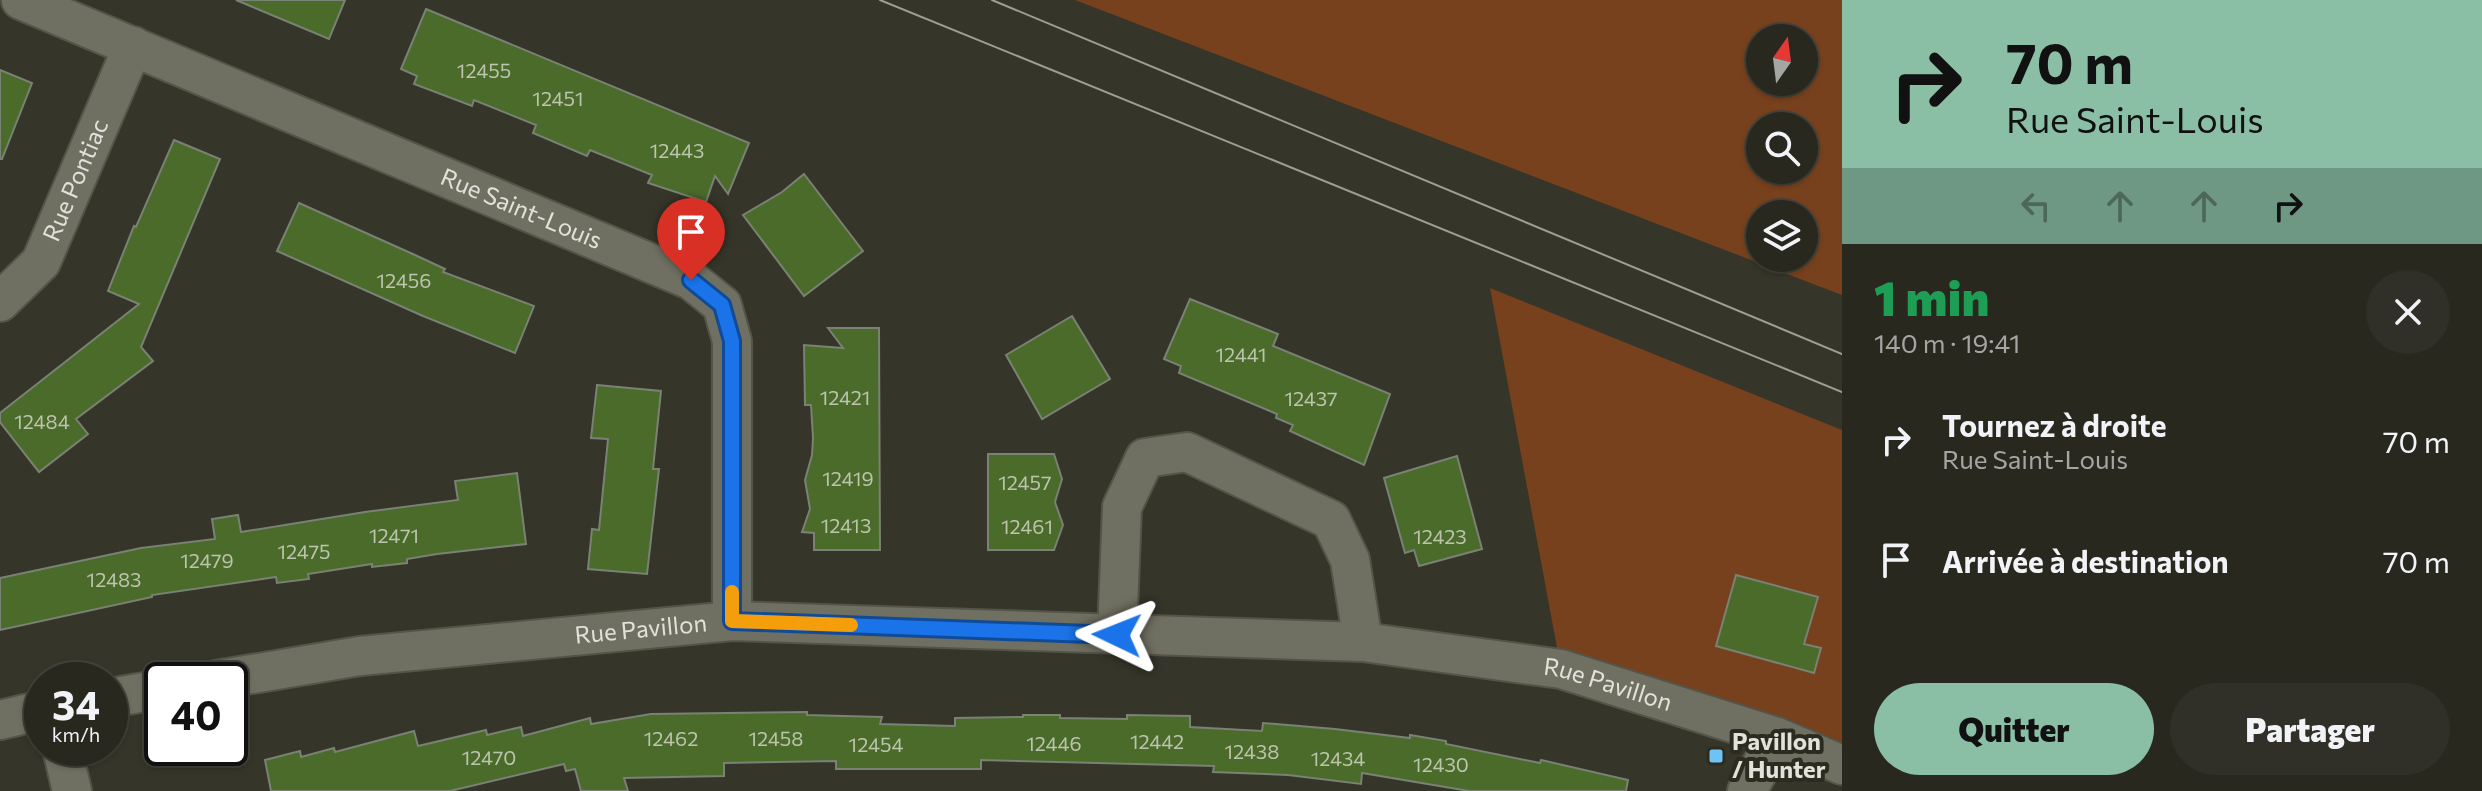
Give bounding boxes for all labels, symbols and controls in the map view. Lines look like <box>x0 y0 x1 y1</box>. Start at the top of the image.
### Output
north arrow <box>1746 24 1818 96</box>
map controls <box>1746 24 1818 272</box>
text: 70 m <box>2006 27 2133 96</box>
icon: right <box>1874 32 1978 136</box>
house number: 12455 <box>457 58 511 82</box>
house number: 12451 <box>532 86 584 110</box>
text: Rue Saint-Louis <box>2006 96 2264 140</box>
button: search <box>1746 112 1818 184</box>
street label: Rue Pontiac <box>36 114 113 245</box>
house number: 12443 <box>650 138 704 162</box>
street label: Rue Saint-Louis <box>437 161 607 254</box>
icon: left <box>2014 184 2058 228</box>
icon: ahead <box>2098 184 2142 228</box>
icon: ahead <box>2182 184 2226 228</box>
icon: right <box>2266 184 2310 228</box>
pin <box>657 198 725 280</box>
button: layers <box>1746 200 1818 272</box>
icon: arrive <box>669 210 713 254</box>
text: 1 min <box>1874 267 1989 326</box>
house number: 12456 <box>377 268 431 292</box>
button: close <box>2366 270 2450 354</box>
text: 140 m · 19:41 <box>1874 327 2020 358</box>
house number: 12441 <box>1215 342 1267 366</box>
house number: 12421 <box>820 385 870 409</box>
house number: 12437 <box>1284 386 1338 410</box>
text: Tournez à droite <box>1942 406 2166 443</box>
house number: 12484 <box>14 409 70 433</box>
icon: right <box>1874 418 1918 462</box>
text: 70 m <box>2383 422 2450 459</box>
text: Rue Saint-Louis <box>1942 443 2128 474</box>
house number: 12419 <box>822 466 874 490</box>
house number: 12457 <box>998 470 1052 494</box>
house number: 12413 <box>821 513 871 537</box>
house number: 12461 <box>1001 514 1053 538</box>
house number: 12471 <box>369 523 419 547</box>
house number: 12423 <box>1413 524 1467 548</box>
icon: arrive <box>1874 538 1918 582</box>
house number: 12475 <box>278 539 330 563</box>
text: Arrivée à destination <box>1942 542 2229 579</box>
text: 70 m <box>2383 542 2450 579</box>
house number: 12479 <box>180 548 234 572</box>
house number: 12483 <box>87 567 141 591</box>
position arrow <box>1075 593 1159 677</box>
street label: Rue Pavillon <box>573 607 708 649</box>
street label: Rue Pavillon <box>1542 651 1676 716</box>
speed limit sign: 40 <box>144 662 248 766</box>
text: 34 <box>52 679 100 728</box>
button: Quitter <box>1874 683 2154 775</box>
button: Partager <box>2170 683 2450 775</box>
text: km/h <box>52 722 100 746</box>
house number: 12462 <box>644 726 698 750</box>
house number: 12458 <box>749 726 803 750</box>
place label: Pavillon / Hunter <box>1732 726 1826 783</box>
house number: 12442 <box>1130 729 1184 753</box>
house number: 12446 <box>1026 731 1082 755</box>
house number: 12454 <box>849 732 903 756</box>
house number: 12438 <box>1225 739 1279 763</box>
house number: 12470 <box>462 745 516 769</box>
house number: 12434 <box>1311 746 1365 770</box>
marker: Pavillon / Hunter <box>1707 747 1725 765</box>
house number: 12430 <box>1413 752 1469 776</box>

